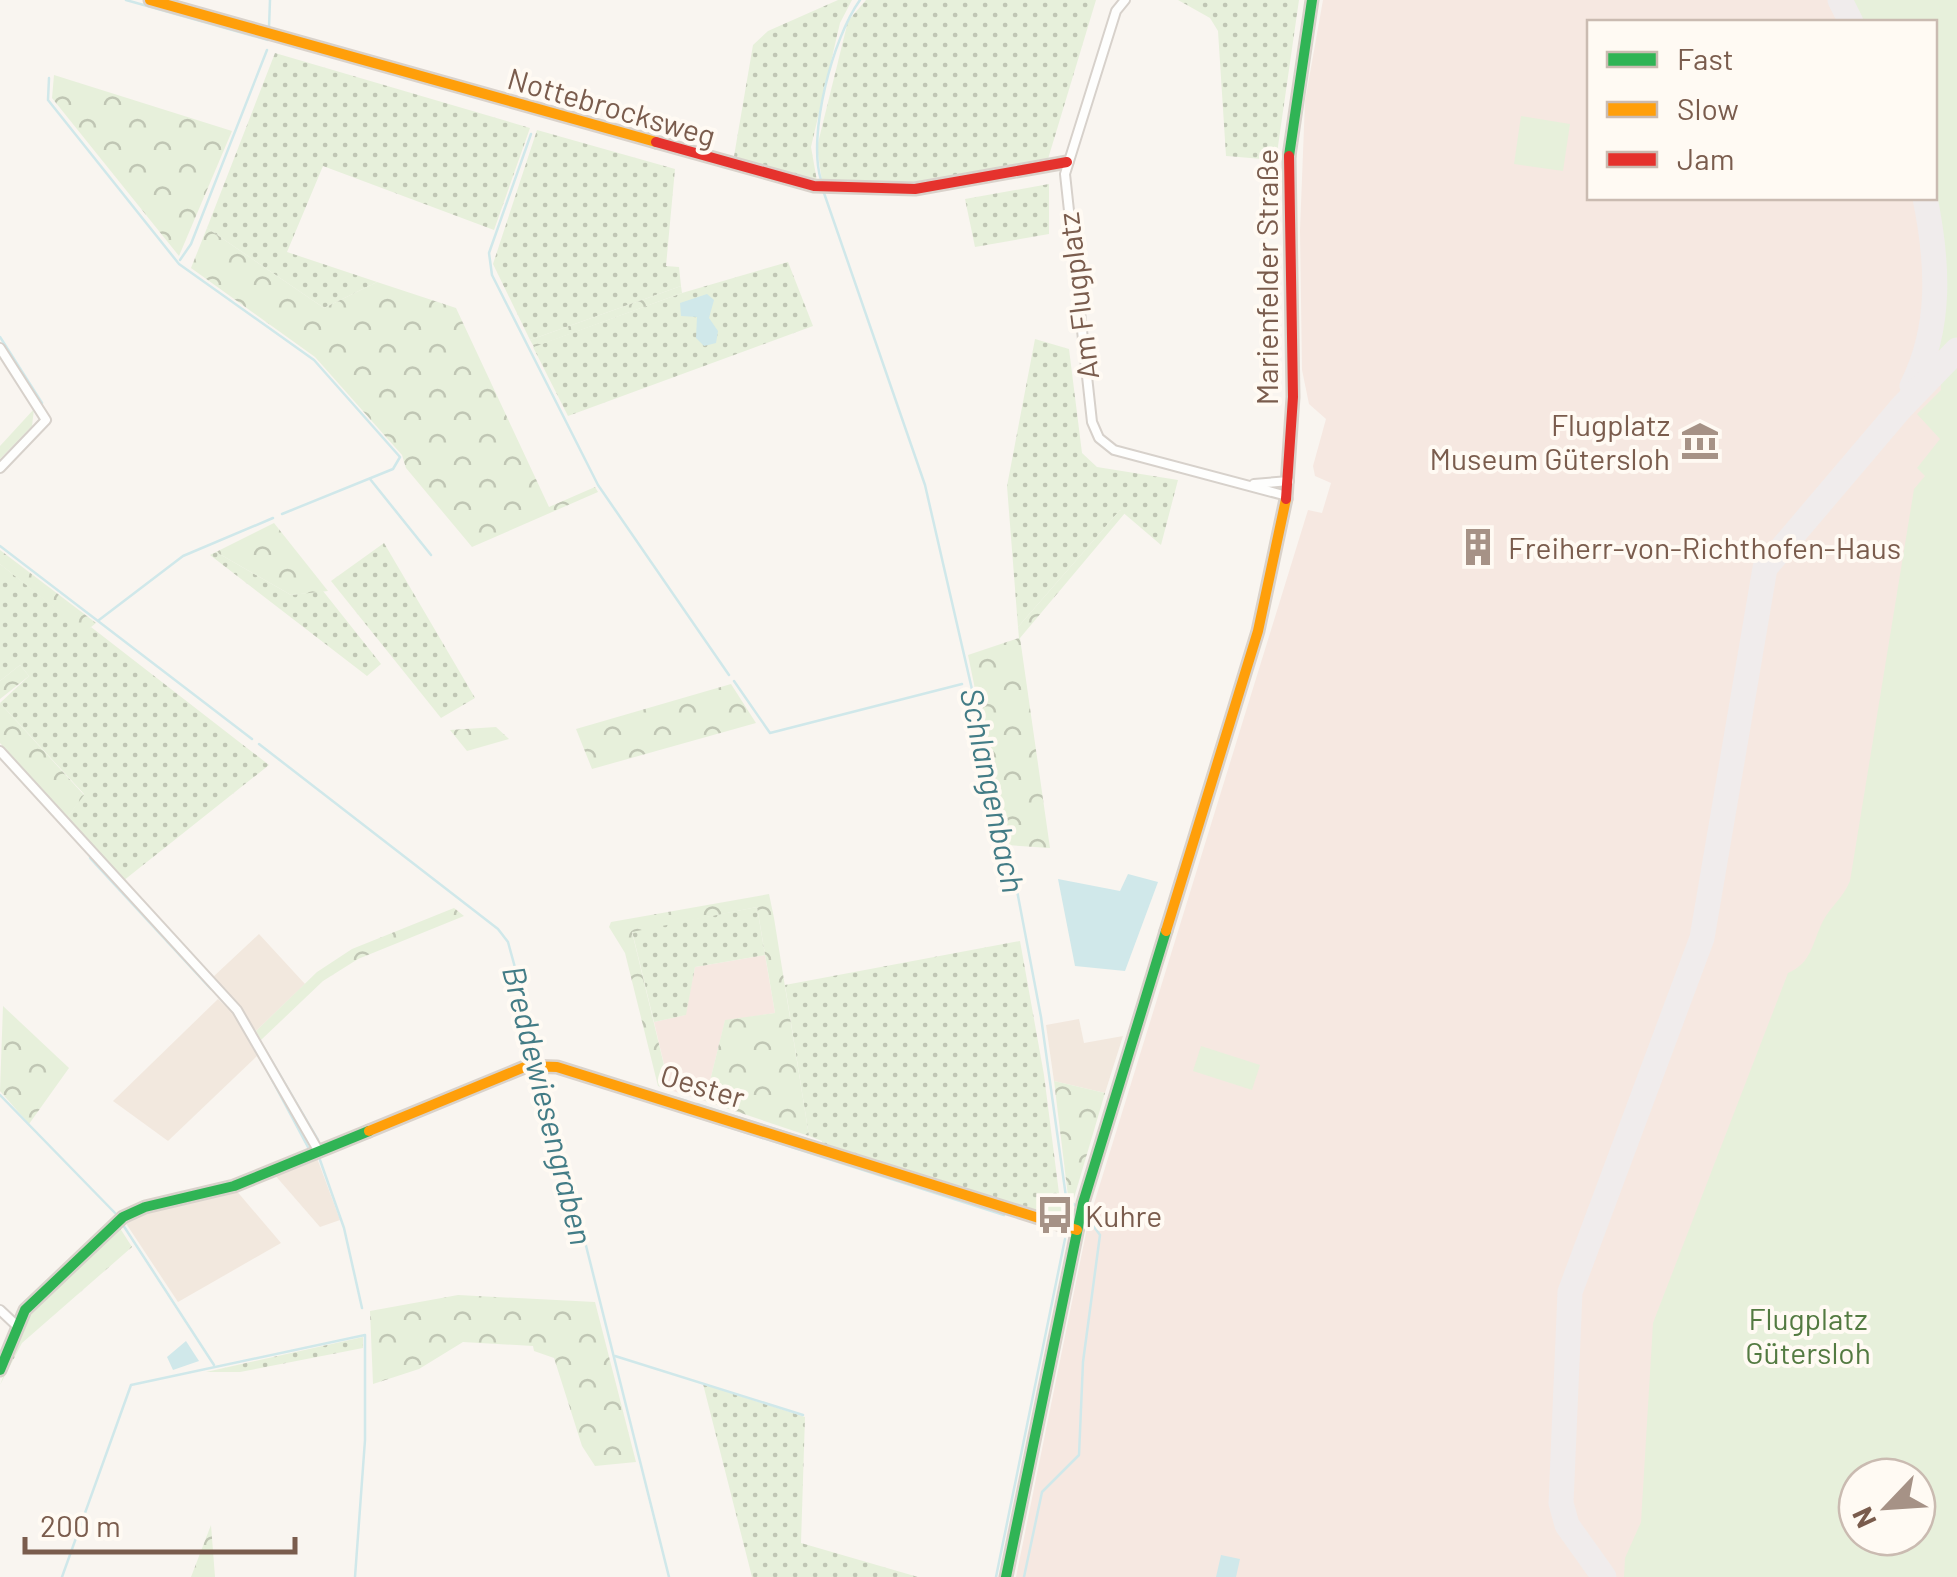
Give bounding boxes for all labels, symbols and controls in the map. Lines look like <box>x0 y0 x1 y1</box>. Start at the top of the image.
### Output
legend <box>1587 20 1937 200</box>
text: Fast <box>1677 40 1734 76</box>
street label: Nottebrocksweg <box>504 59 720 153</box>
text: Slow <box>1677 90 1739 126</box>
text: Jam <box>1677 140 1734 176</box>
street label: Marienfelder Straße <box>1248 149 1284 405</box>
street label: Am Flugplatz <box>1049 210 1105 382</box>
place label: Flugplatz Museum Gütersloh <box>1429 406 1670 476</box>
museum icon: Flugplatz Museum Gütersloh <box>1679 420 1721 462</box>
building icon: Freiherr-von-Richthofen-Haus <box>1457 526 1499 568</box>
place label: Freiherr-von-Richthofen-Haus <box>1508 529 1901 565</box>
water label: Schlangenbach <box>954 684 1034 896</box>
water label: Breddewiesengraben <box>496 961 602 1249</box>
street label: Oester <box>657 1055 750 1115</box>
bus stop icon: Kuhre <box>1034 1194 1076 1236</box>
place label: Kuhre <box>1085 1197 1162 1233</box>
park label: Flugplatz Gütersloh <box>1745 1300 1871 1370</box>
north arrow <box>1837 1457 1937 1557</box>
scale bar <box>25 1492 295 1554</box>
text: N <box>1844 1502 1883 1534</box>
text: 200 m <box>40 1507 121 1543</box>

